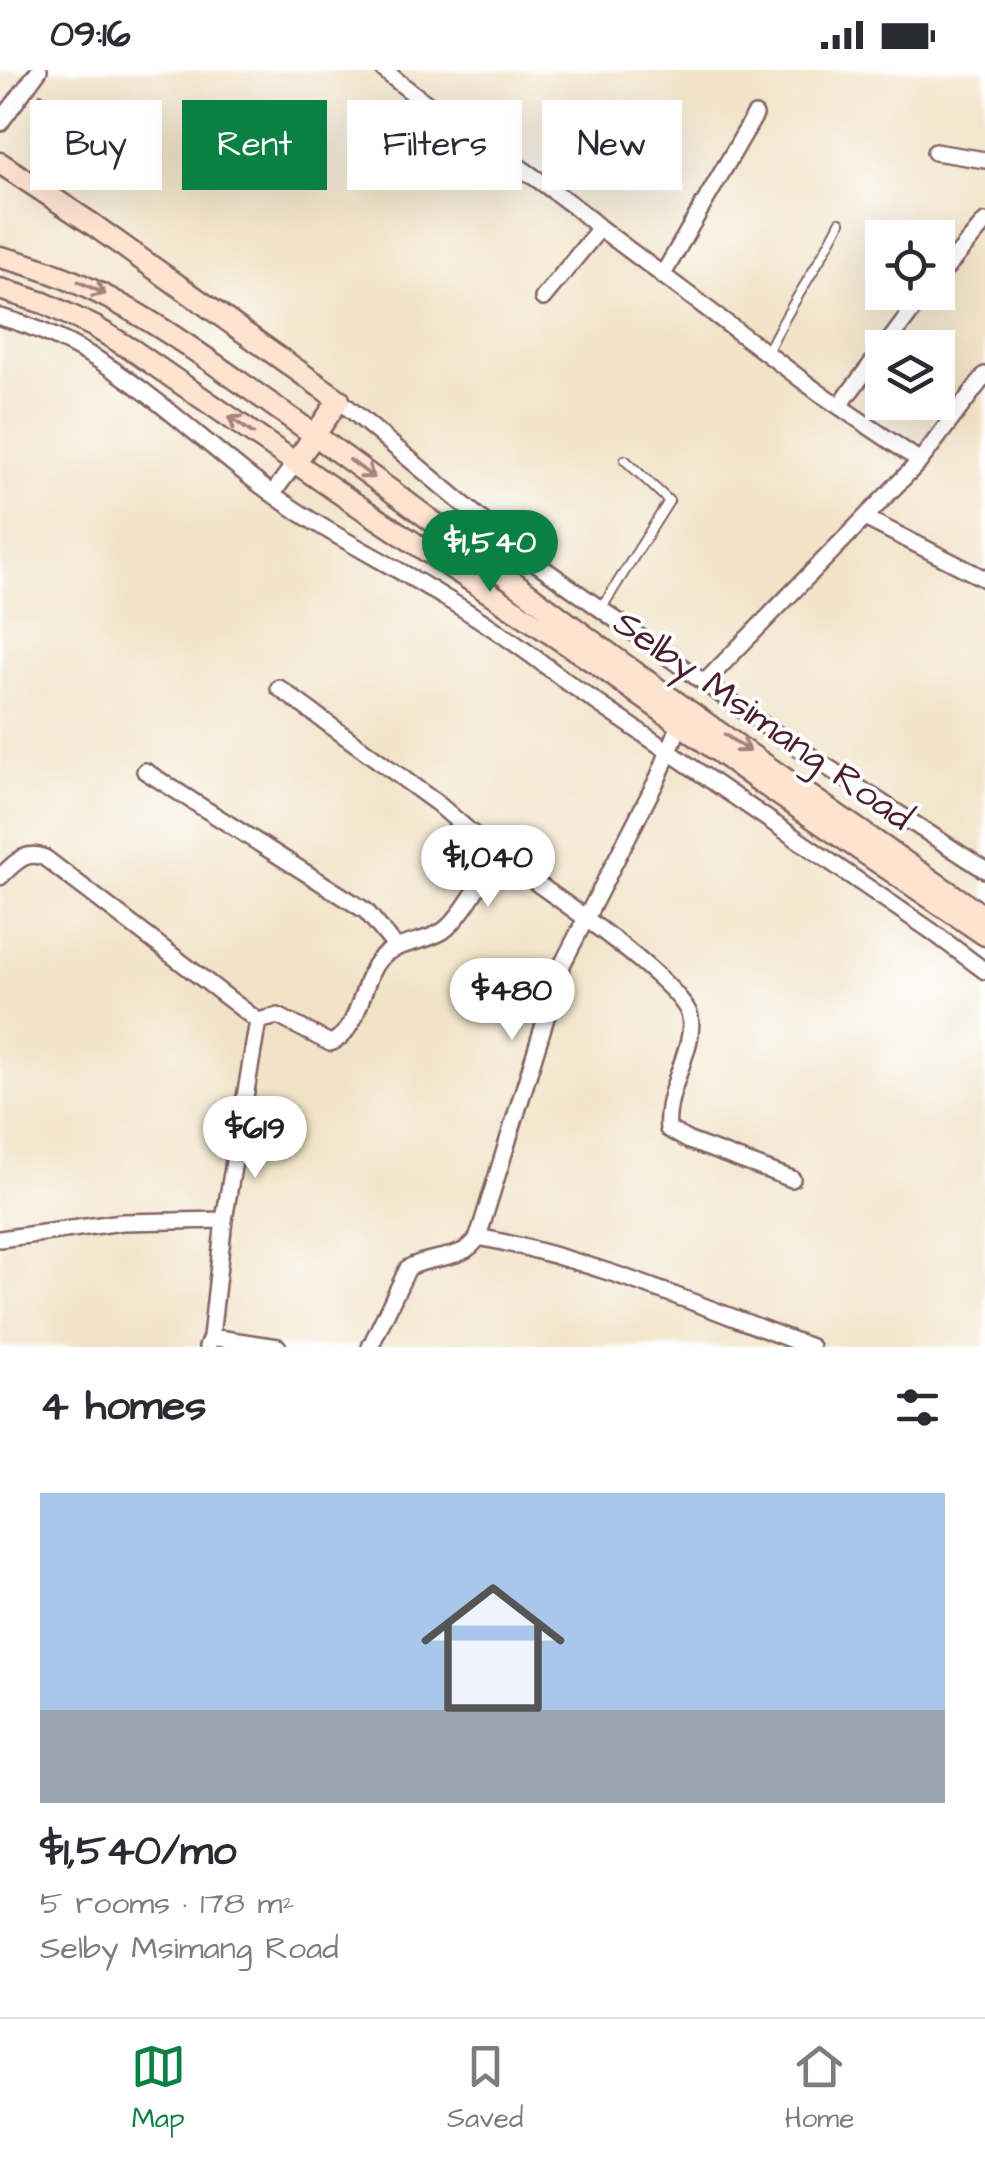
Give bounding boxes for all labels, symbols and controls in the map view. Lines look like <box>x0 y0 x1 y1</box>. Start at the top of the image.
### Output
text: 09:16 <box>50 9 131 61</box>
chip: Buy <box>30 100 162 190</box>
chip: Rent <box>182 100 327 190</box>
chip: Filters <box>347 100 522 190</box>
chip: New <box>542 100 682 190</box>
map controls <box>865 220 955 420</box>
button: locate <box>865 220 955 310</box>
one-way arrow <box>76 280 106 299</box>
button: layers <box>865 330 955 420</box>
one-way arrow <box>228 414 255 435</box>
one-way arrow <box>348 458 375 479</box>
pin: $1,540 <box>409 510 571 595</box>
text: $1,540 <box>444 520 536 565</box>
street label: Selby Msimang Road <box>602 598 923 844</box>
one-way arrow <box>723 732 750 753</box>
pin: $1,040 <box>407 825 569 910</box>
text: $1,040 <box>443 835 533 880</box>
pin: $480 <box>453 958 571 1043</box>
text: $480 <box>472 968 552 1013</box>
pin: $619 <box>196 1096 314 1181</box>
text: $619 <box>225 1106 285 1151</box>
text: 4 homes <box>40 1378 206 1436</box>
icon: filters <box>890 1380 945 1435</box>
icon: home <box>403 1558 583 1738</box>
text: $1,540/mo <box>40 1823 236 1881</box>
text: 5 rooms · 178 m² <box>40 1881 294 1926</box>
text: Selby Msimang Road <box>40 1926 339 1971</box>
tab: Map <box>131 2039 186 2138</box>
tab: Saved <box>447 2039 523 2138</box>
tab: Home <box>785 2039 854 2138</box>

